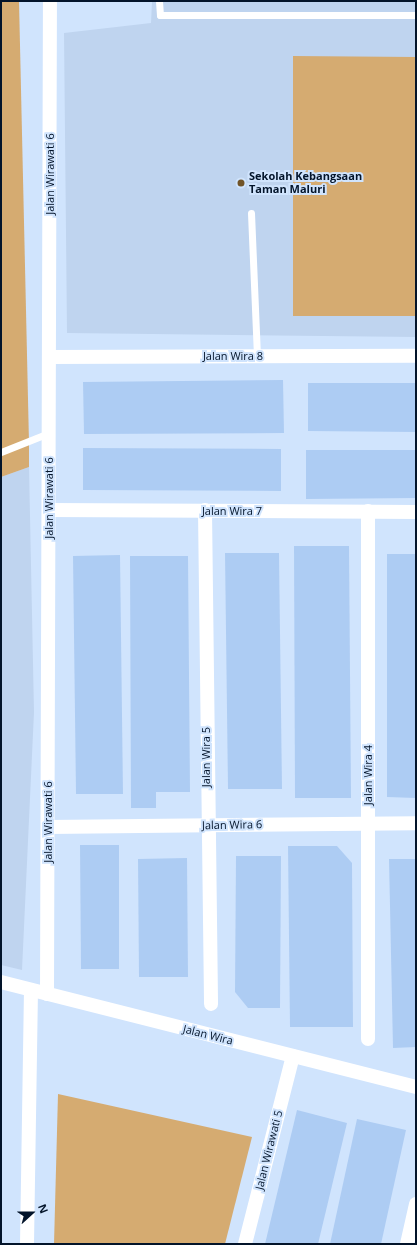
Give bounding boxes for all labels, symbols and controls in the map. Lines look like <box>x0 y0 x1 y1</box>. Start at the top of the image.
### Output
street label: Jalan Wirawati 6 <box>43 133 57 215</box>
place label: Sekolah Kebangsaan Taman Maluri <box>249 170 362 196</box>
marker: Sekolah Kebangsaan Taman Maluri <box>236 178 246 188</box>
street label: Jalan Wira 8 <box>203 349 263 363</box>
street label: Jalan Wirawati 6 <box>42 457 56 539</box>
street label: Jalan Wira 7 <box>202 504 262 518</box>
street label: Jalan Wira 5 <box>199 727 213 787</box>
street label: Jalan Wira 4 <box>361 745 375 805</box>
street label: Jalan Wirawati 6 <box>41 781 55 863</box>
street label: Jalan Wira 6 <box>202 818 262 832</box>
street label: Jalan Wira <box>182 1022 234 1048</box>
street label: Jalan Wirawati 5 <box>253 1109 285 1191</box>
north arrow <box>12 1193 52 1233</box>
text: N <box>35 1202 52 1215</box>

